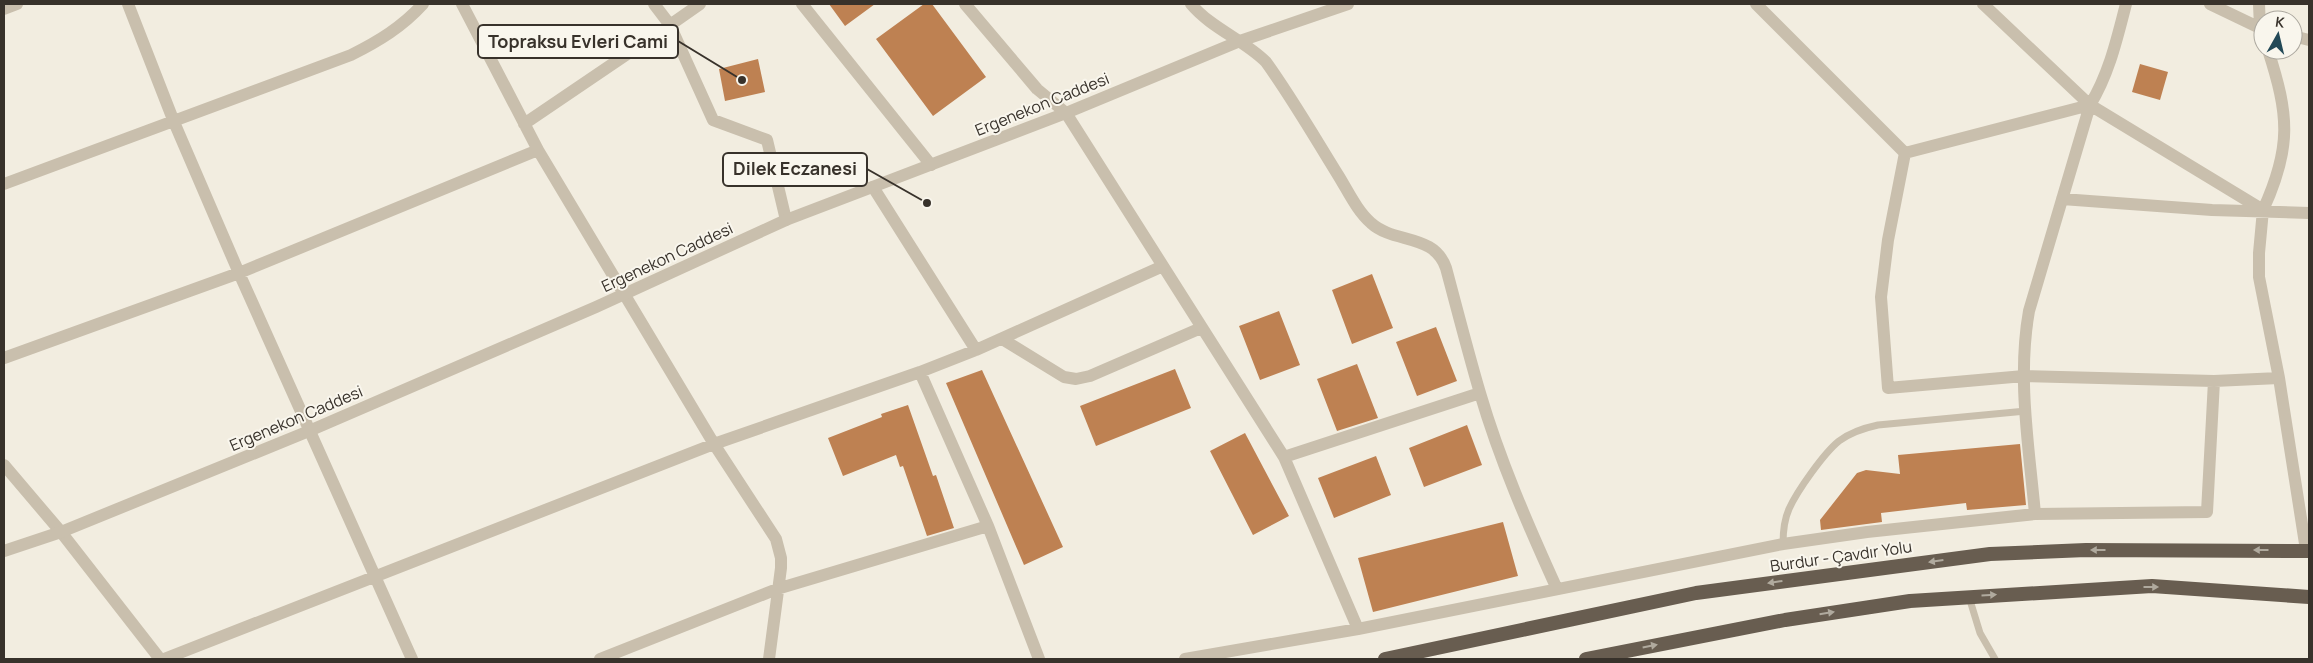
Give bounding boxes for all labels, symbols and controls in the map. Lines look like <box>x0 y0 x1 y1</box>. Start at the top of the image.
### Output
north arrow <box>2253 10 2303 60</box>
text: K <box>2274 12 2287 32</box>
callout: Topraksu Evleri Cami <box>478 25 678 58</box>
text: Topraksu Evleri Cami <box>488 29 668 53</box>
street label: Ergenekon Caddesi <box>972 67 1112 141</box>
callout: Dilek Eczanesi <box>723 153 867 186</box>
text: Dilek Eczanesi <box>733 156 857 180</box>
street label: Ergenekon Caddesi <box>598 217 736 297</box>
street label: Ergenekon Caddesi <box>226 380 366 456</box>
street label: Burdur - Çavdır Yolu <box>1769 535 1913 577</box>
one-way arrow <box>2090 546 2106 554</box>
one-way arrow <box>2252 546 2268 554</box>
one-way arrow <box>1928 557 1944 565</box>
one-way arrow <box>1767 578 1783 586</box>
one-way arrow <box>2143 583 2159 591</box>
one-way arrow <box>1981 591 1997 599</box>
one-way arrow <box>1820 609 1836 617</box>
one-way arrow <box>1643 642 1658 650</box>

